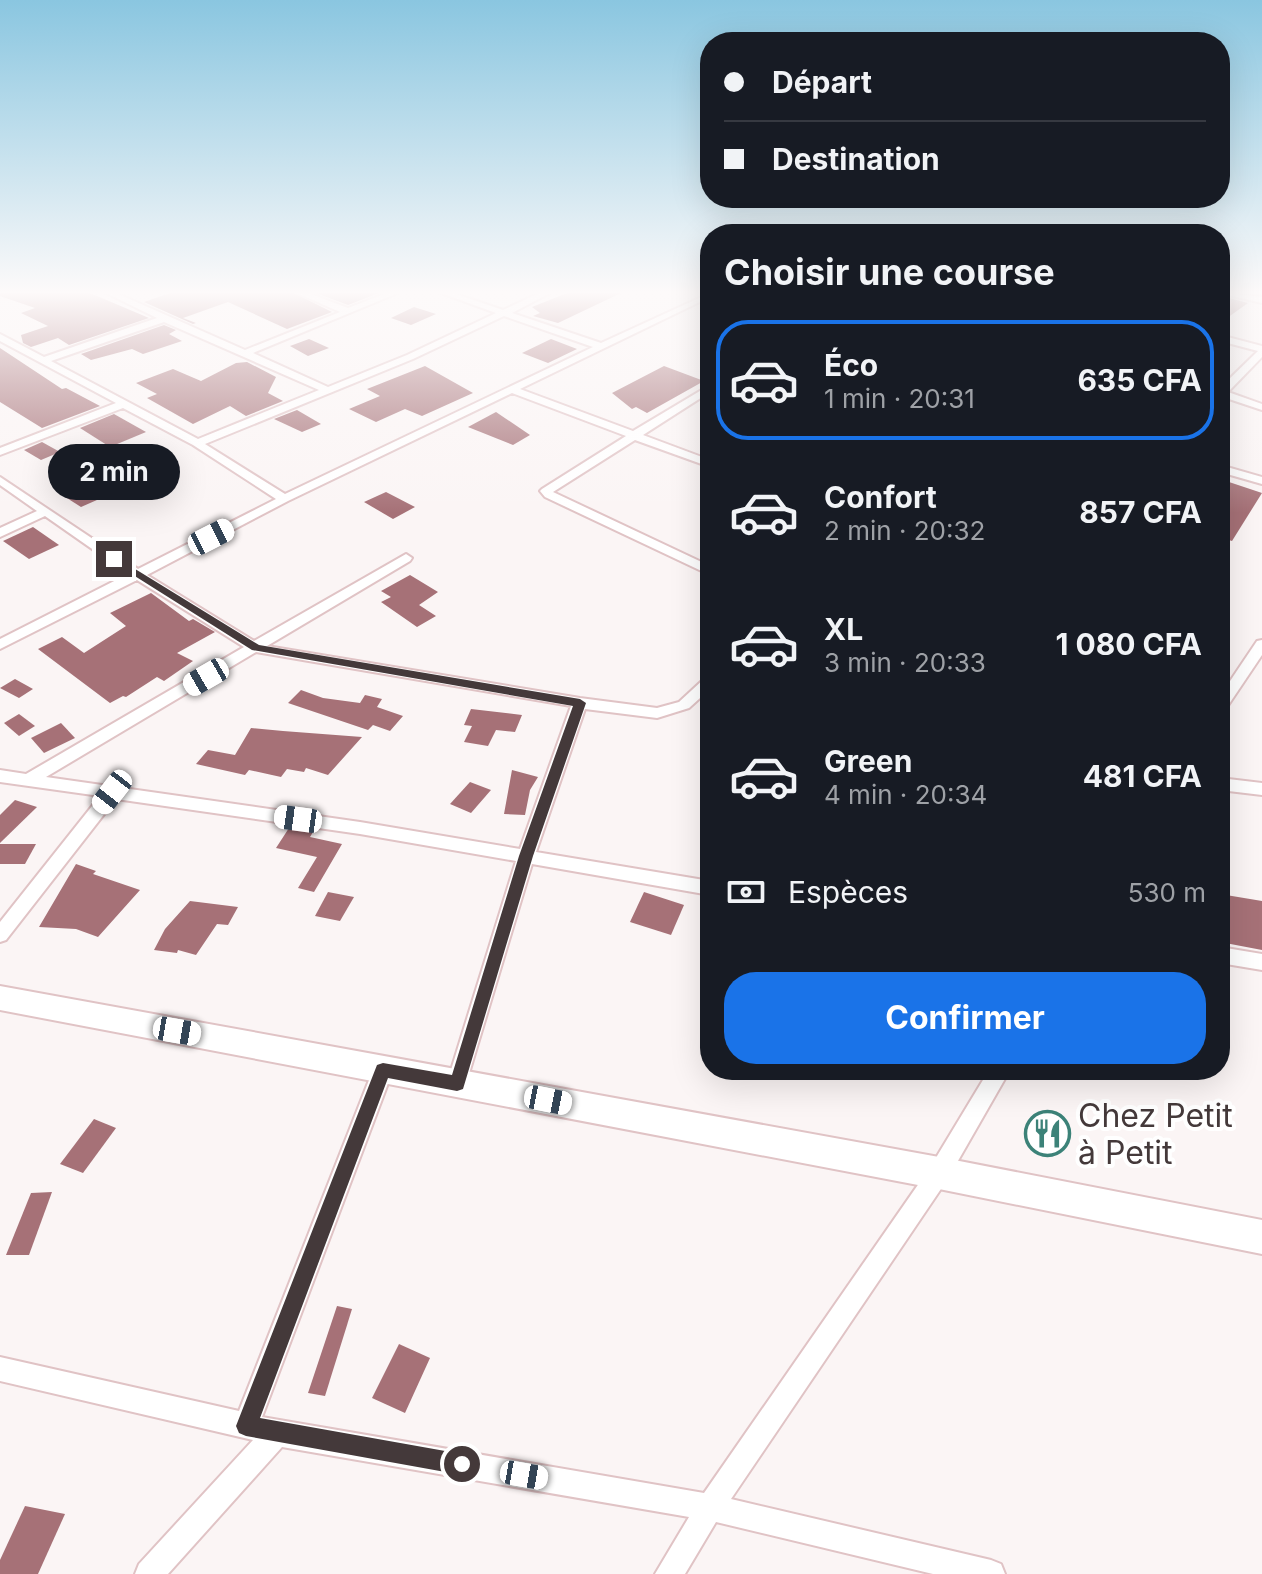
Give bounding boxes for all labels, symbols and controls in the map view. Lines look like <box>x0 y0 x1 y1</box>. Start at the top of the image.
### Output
text: Départ <box>772 64 872 100</box>
text: Destination <box>772 141 940 177</box>
text: Choisir une course <box>724 250 1055 294</box>
icon: car <box>728 344 800 416</box>
text: Éco <box>824 347 878 383</box>
text: 635 CFA <box>1077 362 1202 398</box>
text: 1 min · 20:31 <box>824 383 975 414</box>
callout: 2 min <box>48 443 180 499</box>
text: 2 min <box>79 456 149 487</box>
icon: car <box>728 476 800 548</box>
text: Confort <box>824 479 937 515</box>
text: 857 CFA <box>1079 494 1202 530</box>
car <box>184 515 238 559</box>
text: 2 min · 20:32 <box>824 515 985 546</box>
route end <box>96 541 132 577</box>
icon: car <box>728 608 800 680</box>
text: XL <box>824 611 863 647</box>
text: 1 080 CFA <box>1055 626 1202 662</box>
text: 3 min · 20:33 <box>824 647 986 678</box>
car <box>179 655 233 699</box>
icon: car <box>728 740 800 812</box>
text: Green <box>824 743 912 779</box>
text: 481 CFA <box>1083 758 1202 794</box>
car <box>88 766 136 818</box>
text: 4 min · 20:34 <box>824 779 987 810</box>
car <box>273 804 323 834</box>
icon: cash <box>724 870 768 914</box>
text: Espèces <box>788 874 908 910</box>
text: 530 m <box>1128 877 1206 908</box>
button: Confirmer <box>724 972 1206 1064</box>
car <box>151 1015 203 1047</box>
car <box>522 1084 574 1116</box>
place label: Chez Petit à Petit <box>1078 1096 1233 1172</box>
restaurant icon: Chez Petit à Petit <box>1023 1110 1071 1158</box>
route start <box>444 1446 480 1482</box>
car <box>498 1459 550 1491</box>

